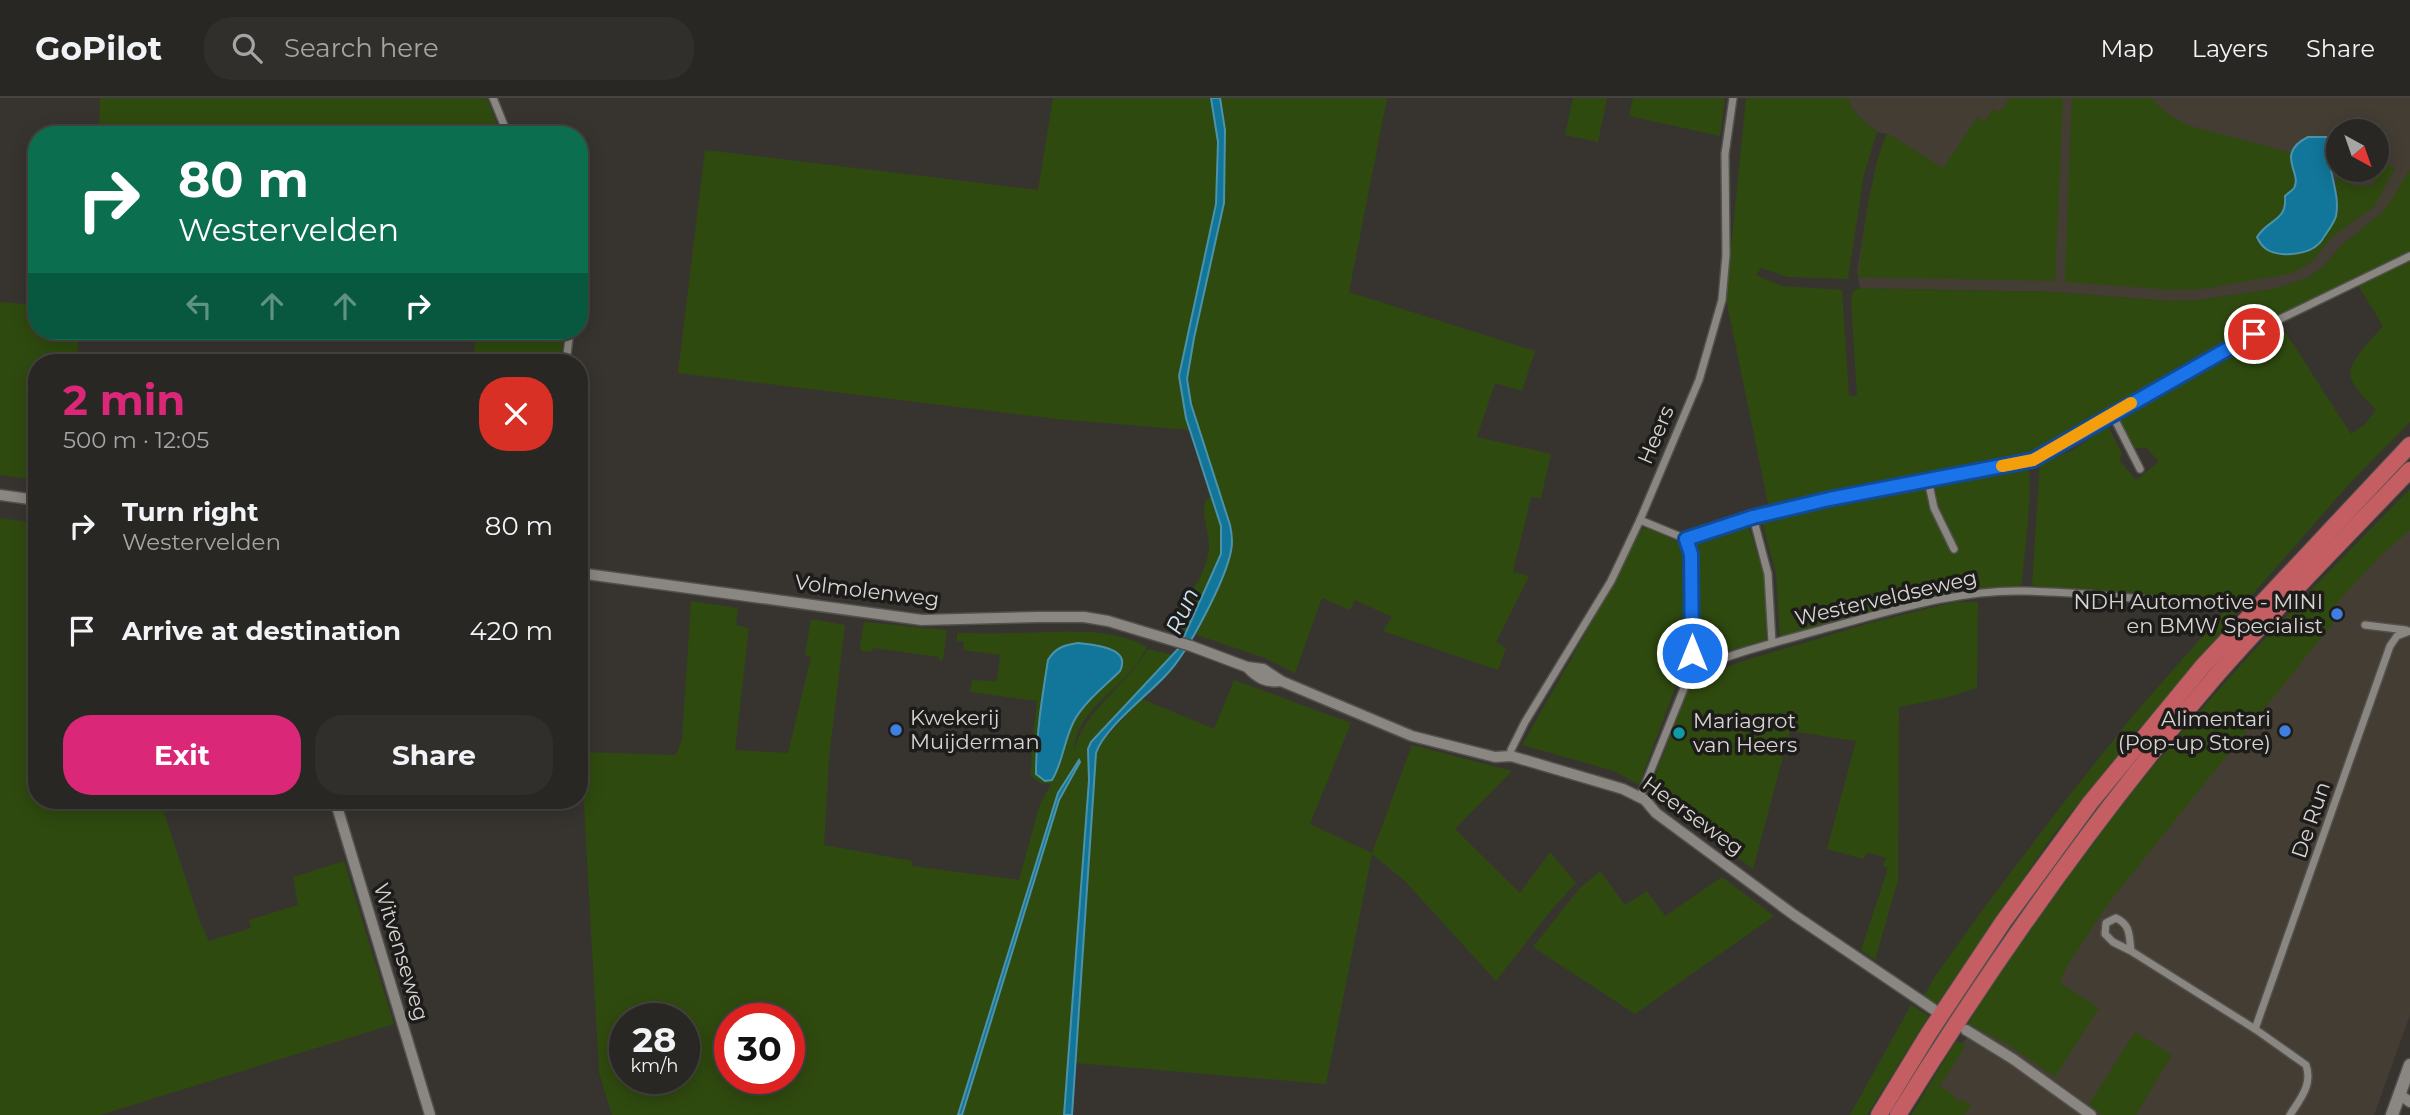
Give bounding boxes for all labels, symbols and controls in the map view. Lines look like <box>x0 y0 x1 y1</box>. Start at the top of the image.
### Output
search box <box>204 17 694 80</box>
text: GoPilot <box>35 28 162 68</box>
icon: search <box>228 29 266 67</box>
text: Search here <box>284 32 439 64</box>
text: Map <box>2100 34 2154 63</box>
text: Layers <box>2192 34 2268 63</box>
text: Share <box>2306 34 2375 63</box>
north arrow <box>2326 119 2389 182</box>
map controls <box>2326 119 2389 182</box>
text: 80 m <box>178 150 309 209</box>
icon: right <box>63 154 154 245</box>
text: Westervelden <box>178 210 399 249</box>
icon: left <box>180 287 218 325</box>
icon: ahead <box>253 287 291 325</box>
icon: ahead <box>326 287 364 325</box>
icon: right <box>399 287 437 325</box>
pin <box>2224 304 2284 364</box>
icon: arrive <box>2235 315 2273 353</box>
text: 2 min <box>63 374 185 426</box>
button: close <box>479 377 553 451</box>
street label: Heers <box>1632 402 1679 468</box>
text: 500 m · 12:05 <box>63 426 209 454</box>
text: Turn right <box>122 496 258 528</box>
icon: right <box>63 507 101 545</box>
text: 80 m <box>485 510 553 542</box>
text: Westervelden <box>122 528 281 556</box>
street label: Westerveldseweg <box>1792 564 1979 631</box>
street label: Volmolenweg <box>793 569 941 612</box>
water label: Run <box>1160 584 1204 638</box>
place label: NDH Automotive - MINI en BMW Specialist <box>2074 589 2323 638</box>
marker: NDH Automotive - MINI en BMW Specialist <box>2329 606 2345 622</box>
icon: arrive <box>63 612 101 650</box>
text: Arrive at destination <box>122 615 401 647</box>
text: 420 m <box>470 615 553 647</box>
position arrow <box>1655 616 1729 690</box>
place label: Kwekerij Muijderman <box>910 705 1040 754</box>
place label: Alimentari (Pop-up Store) <box>2118 706 2271 755</box>
place label: Mariagrot van Heers <box>1693 708 1797 757</box>
button: Exit <box>63 715 301 795</box>
button: Share <box>315 715 553 795</box>
marker: Kwekerij Muijderman <box>888 722 904 738</box>
marker: Alimentari (Pop-up Store) <box>2277 723 2293 739</box>
marker: Mariagrot van Heers <box>1671 725 1687 741</box>
street label: Heerseweg <box>1638 771 1749 861</box>
street label: De Run <box>2286 778 2335 861</box>
street label: Witvenseweg <box>369 880 434 1024</box>
speed limit sign: 30 <box>714 1003 805 1094</box>
text: 28 <box>633 1018 676 1061</box>
text: km/h <box>630 1055 679 1077</box>

